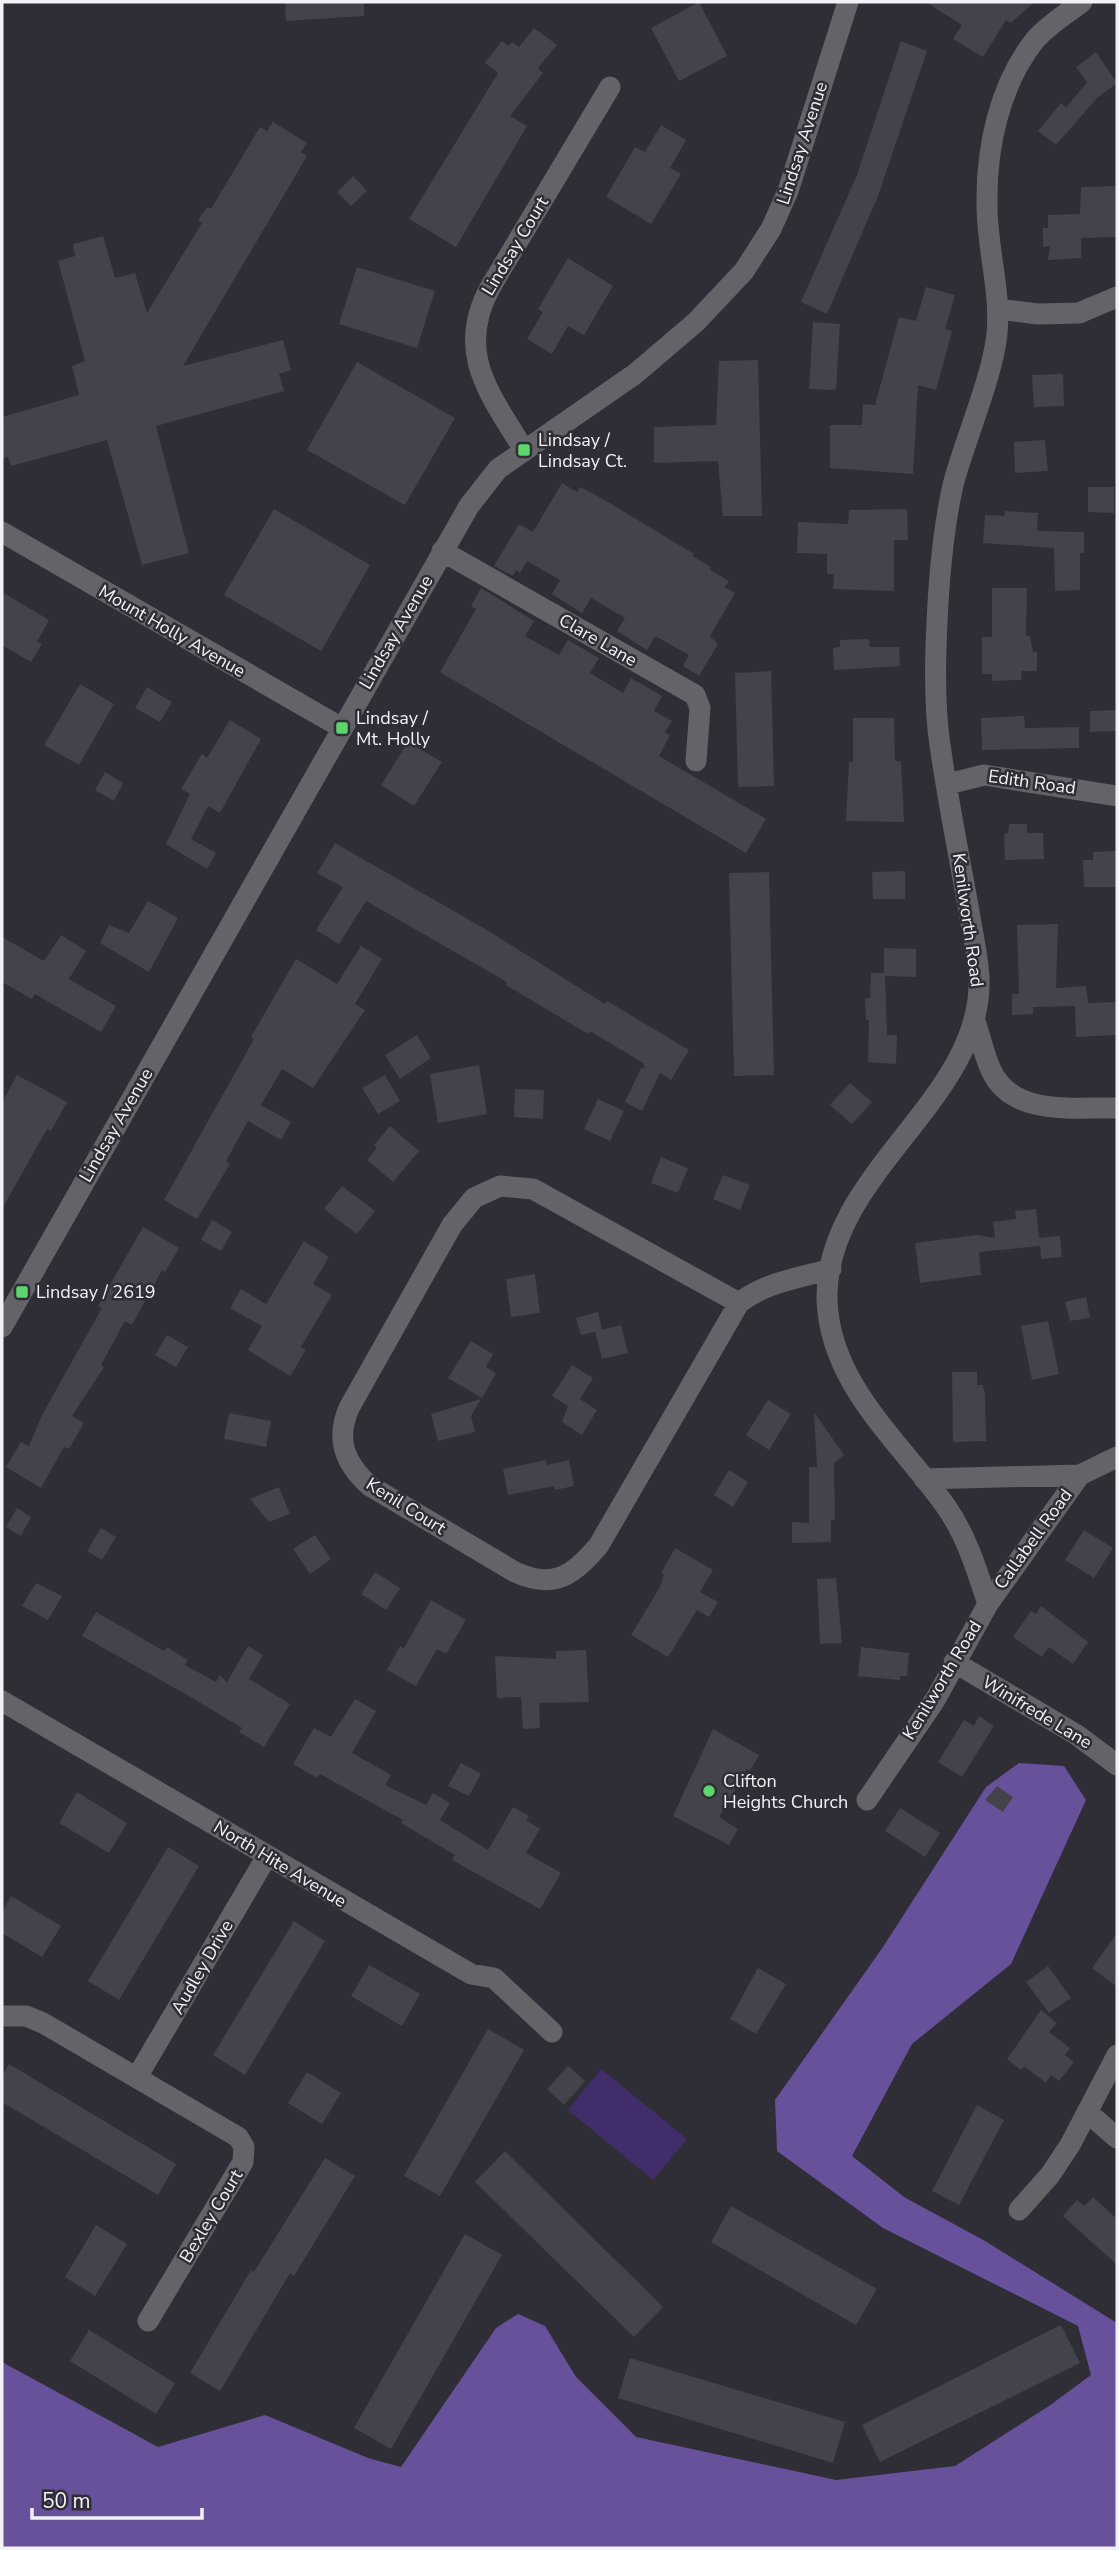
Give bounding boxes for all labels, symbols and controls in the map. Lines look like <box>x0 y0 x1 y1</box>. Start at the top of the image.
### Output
street label: Lindsay Avenue <box>771 78 833 208</box>
street label: Lindsay Court <box>476 191 554 300</box>
place label: Lindsay / Lindsay Ct. <box>538 428 627 473</box>
marker: Lindsay / Lindsay Ct. <box>516 442 532 458</box>
street label: Lindsay Avenue <box>354 571 438 693</box>
street label: Mount Holly Avenue <box>94 579 250 683</box>
street label: Clare Lane <box>554 608 642 672</box>
place label: Lindsay / Mt. Holly <box>356 706 431 751</box>
marker: Lindsay / Mt. Holly <box>334 720 350 736</box>
street label: Edith Road <box>987 764 1077 800</box>
street label: Kenilworth Road <box>947 851 989 989</box>
street label: Lindsay Avenue <box>74 1064 158 1186</box>
place label: Lindsay / 2619 <box>36 1280 156 1304</box>
marker: Lindsay / 2619 <box>14 1284 30 1300</box>
street label: Kenil Court <box>362 1472 451 1540</box>
street label: Callabell Road <box>988 1484 1078 1594</box>
street label: Kenilworth Road <box>897 1616 987 1744</box>
street label: Winifrede Lane <box>978 1670 1096 1754</box>
place label: Clifton Heights Church <box>723 1769 848 1814</box>
marker: Clifton Heights Church <box>701 1783 717 1799</box>
street label: North Hite Avenue <box>209 1815 351 1913</box>
street label: Audley Drive <box>165 1916 239 2018</box>
street label: Bexley Court <box>174 2164 249 2267</box>
scale bar <box>32 2476 201 2520</box>
text: 50 m <box>42 2487 91 2515</box>

